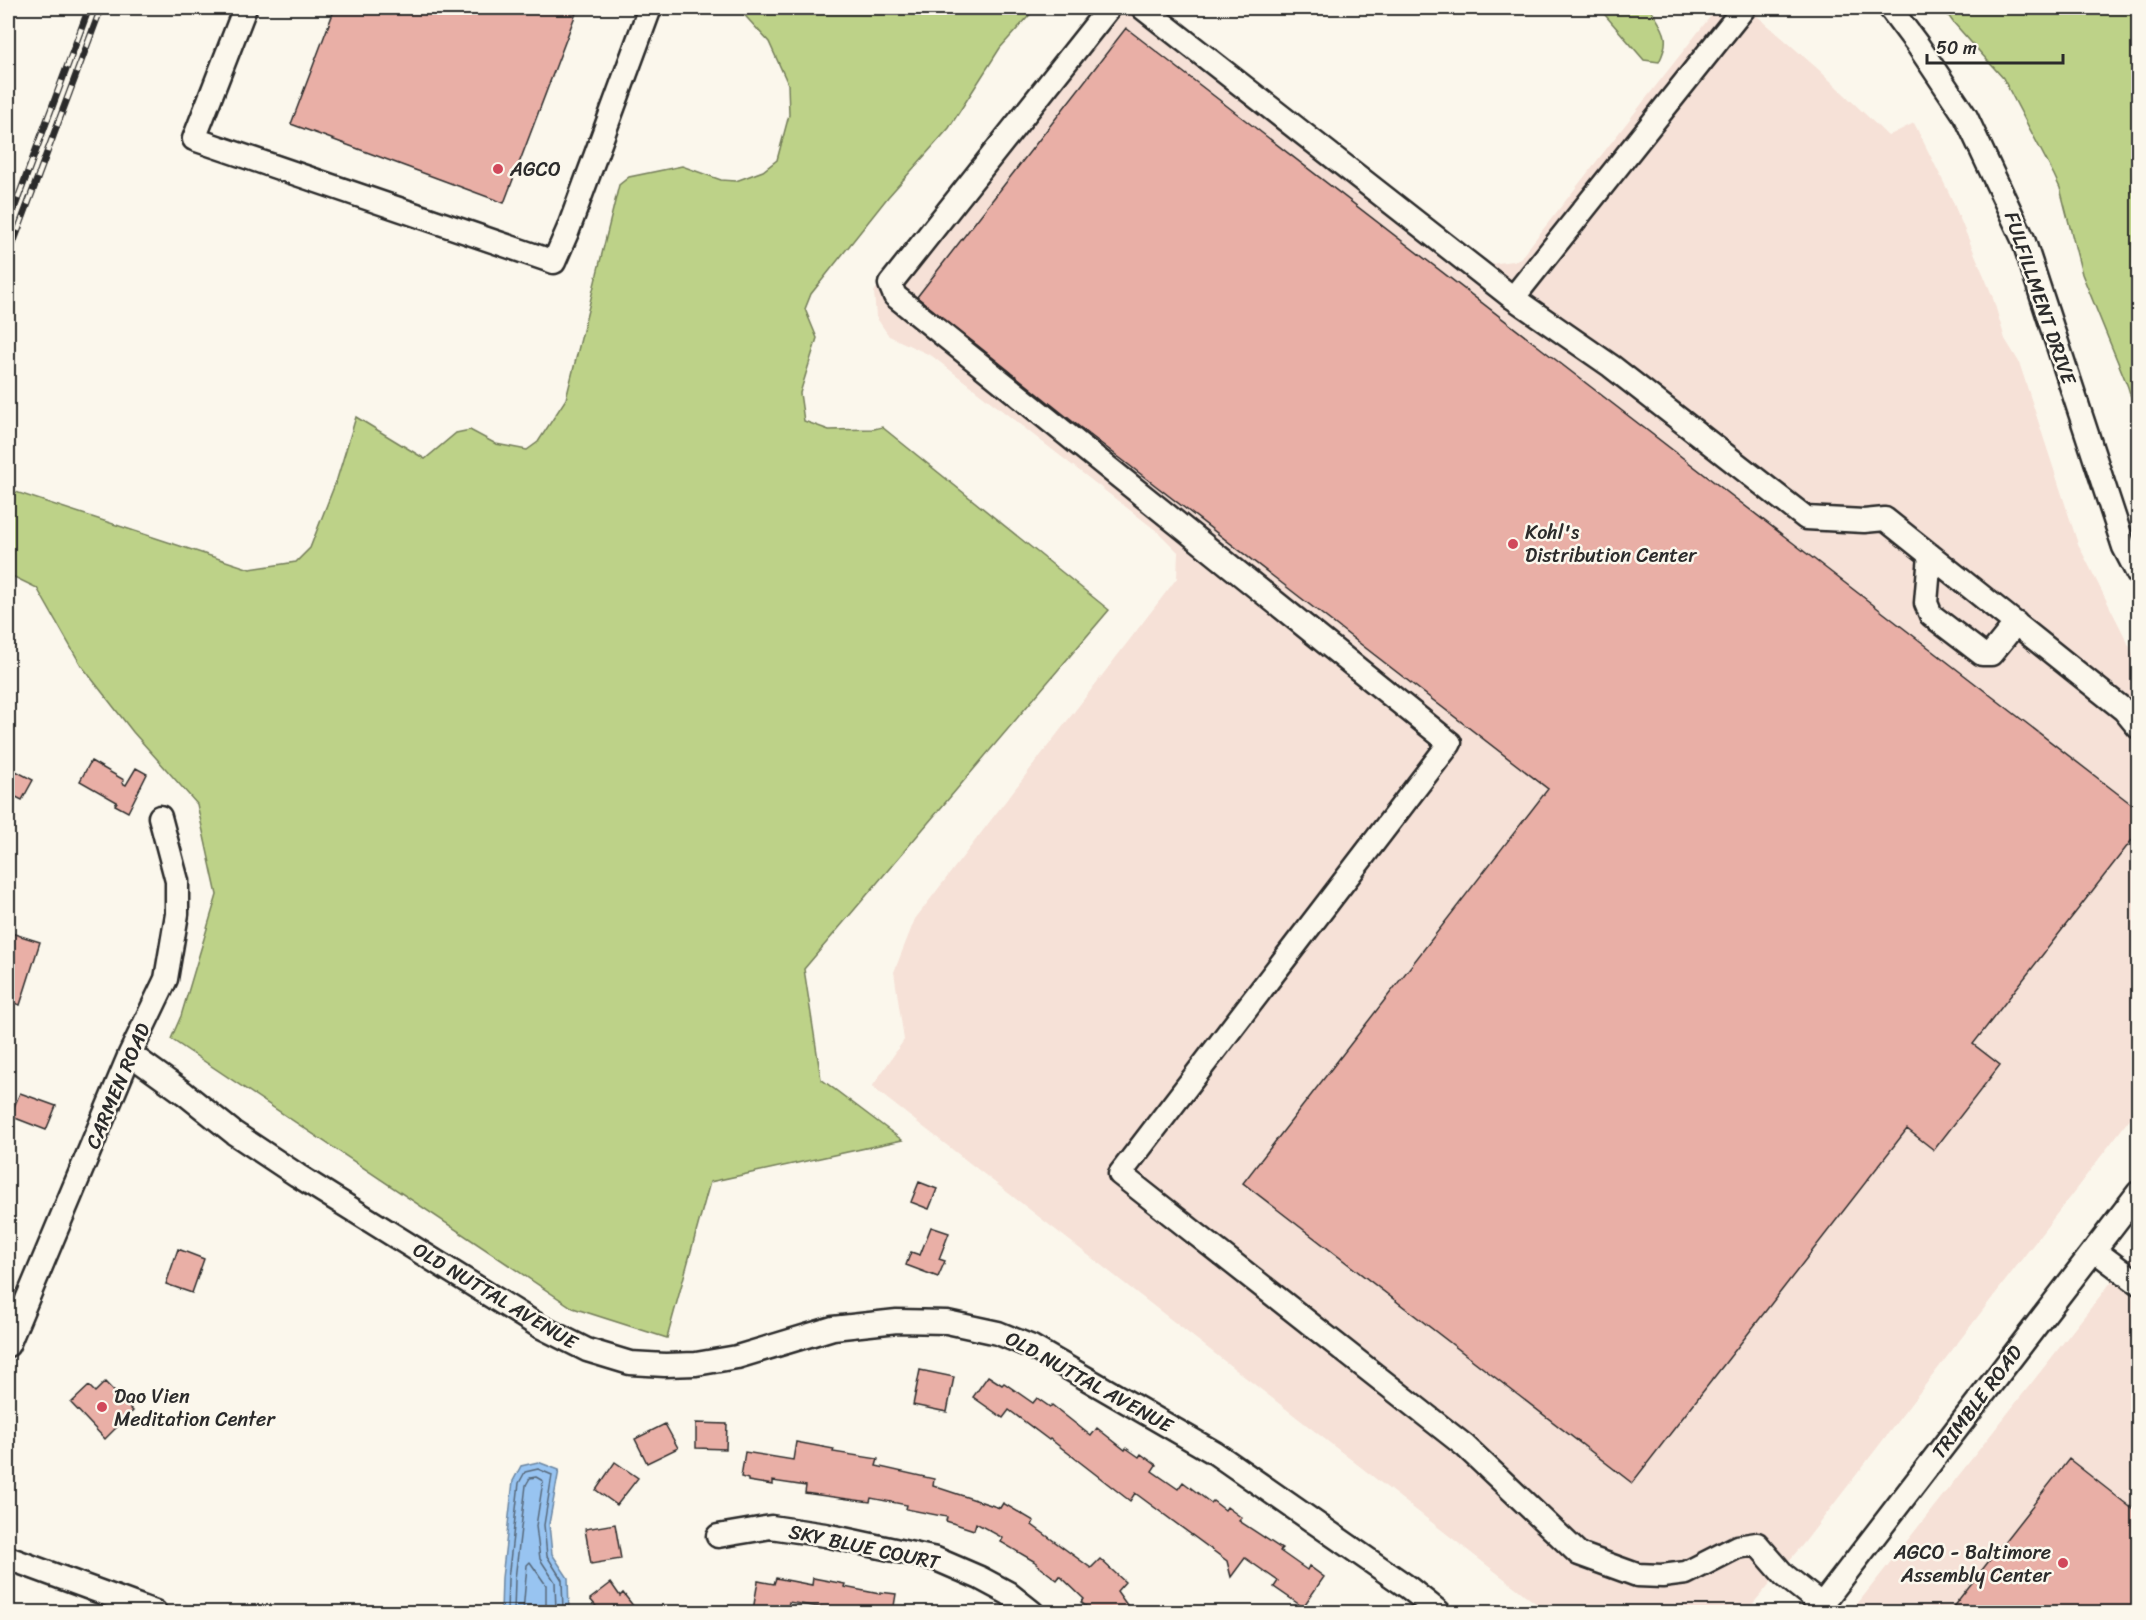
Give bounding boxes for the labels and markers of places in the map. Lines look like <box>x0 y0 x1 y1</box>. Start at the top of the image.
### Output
place label: AGCO <box>509 152 561 187</box>
marker: AGCO <box>491 162 505 176</box>
place label: Kohl's Distribution Center <box>1525 515 1697 573</box>
marker: Kohl's Distribution Center <box>1506 537 1520 551</box>
place label: Dao Vien Meditation Center <box>114 1379 276 1437</box>
marker: Dao Vien Meditation Center <box>95 1400 109 1414</box>
place label: AGCO - Baltimore Assembly Center <box>1893 1535 2052 1593</box>
marker: AGCO - Baltimore Assembly Center <box>2056 1556 2070 1570</box>

